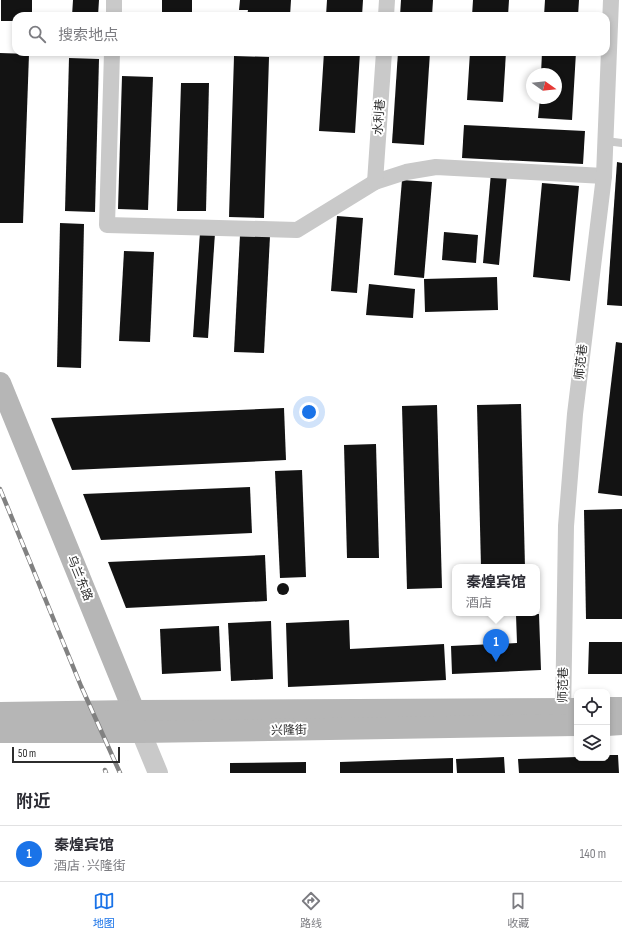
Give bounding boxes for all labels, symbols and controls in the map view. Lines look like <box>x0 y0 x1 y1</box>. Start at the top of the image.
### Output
search box <box>12 12 610 56</box>
icon: search <box>26 23 48 45</box>
text: 搜索地点 <box>58 26 118 45</box>
north arrow <box>526 68 562 104</box>
street label: 水利巷 <box>371 99 388 136</box>
street label: 师范巷 <box>572 343 591 381</box>
your location <box>299 402 319 422</box>
street label: 乌兰东路 <box>64 553 95 603</box>
popup <box>452 564 540 616</box>
text: 秦煌宾馆 <box>466 573 526 592</box>
text: 酒店 <box>466 595 492 611</box>
pin: 1 <box>483 629 509 662</box>
street label: 师范巷 <box>556 667 571 703</box>
map controls <box>574 689 610 761</box>
button: locate <box>574 689 610 725</box>
street label: 兴隆街 <box>271 723 307 738</box>
button: layers <box>574 725 610 761</box>
scale bar <box>12 745 120 764</box>
text: 50 m <box>18 747 36 760</box>
text: 附近 <box>16 792 50 812</box>
text: 秦煌宾馆 <box>54 836 114 855</box>
text: 1 <box>26 846 32 862</box>
text: 140 m <box>580 846 606 862</box>
text: 酒店 · 兴隆街 <box>54 858 126 874</box>
tab: 地图 <box>93 890 115 930</box>
tab: 路线 <box>300 890 322 930</box>
tab: 收藏 <box>507 890 529 930</box>

